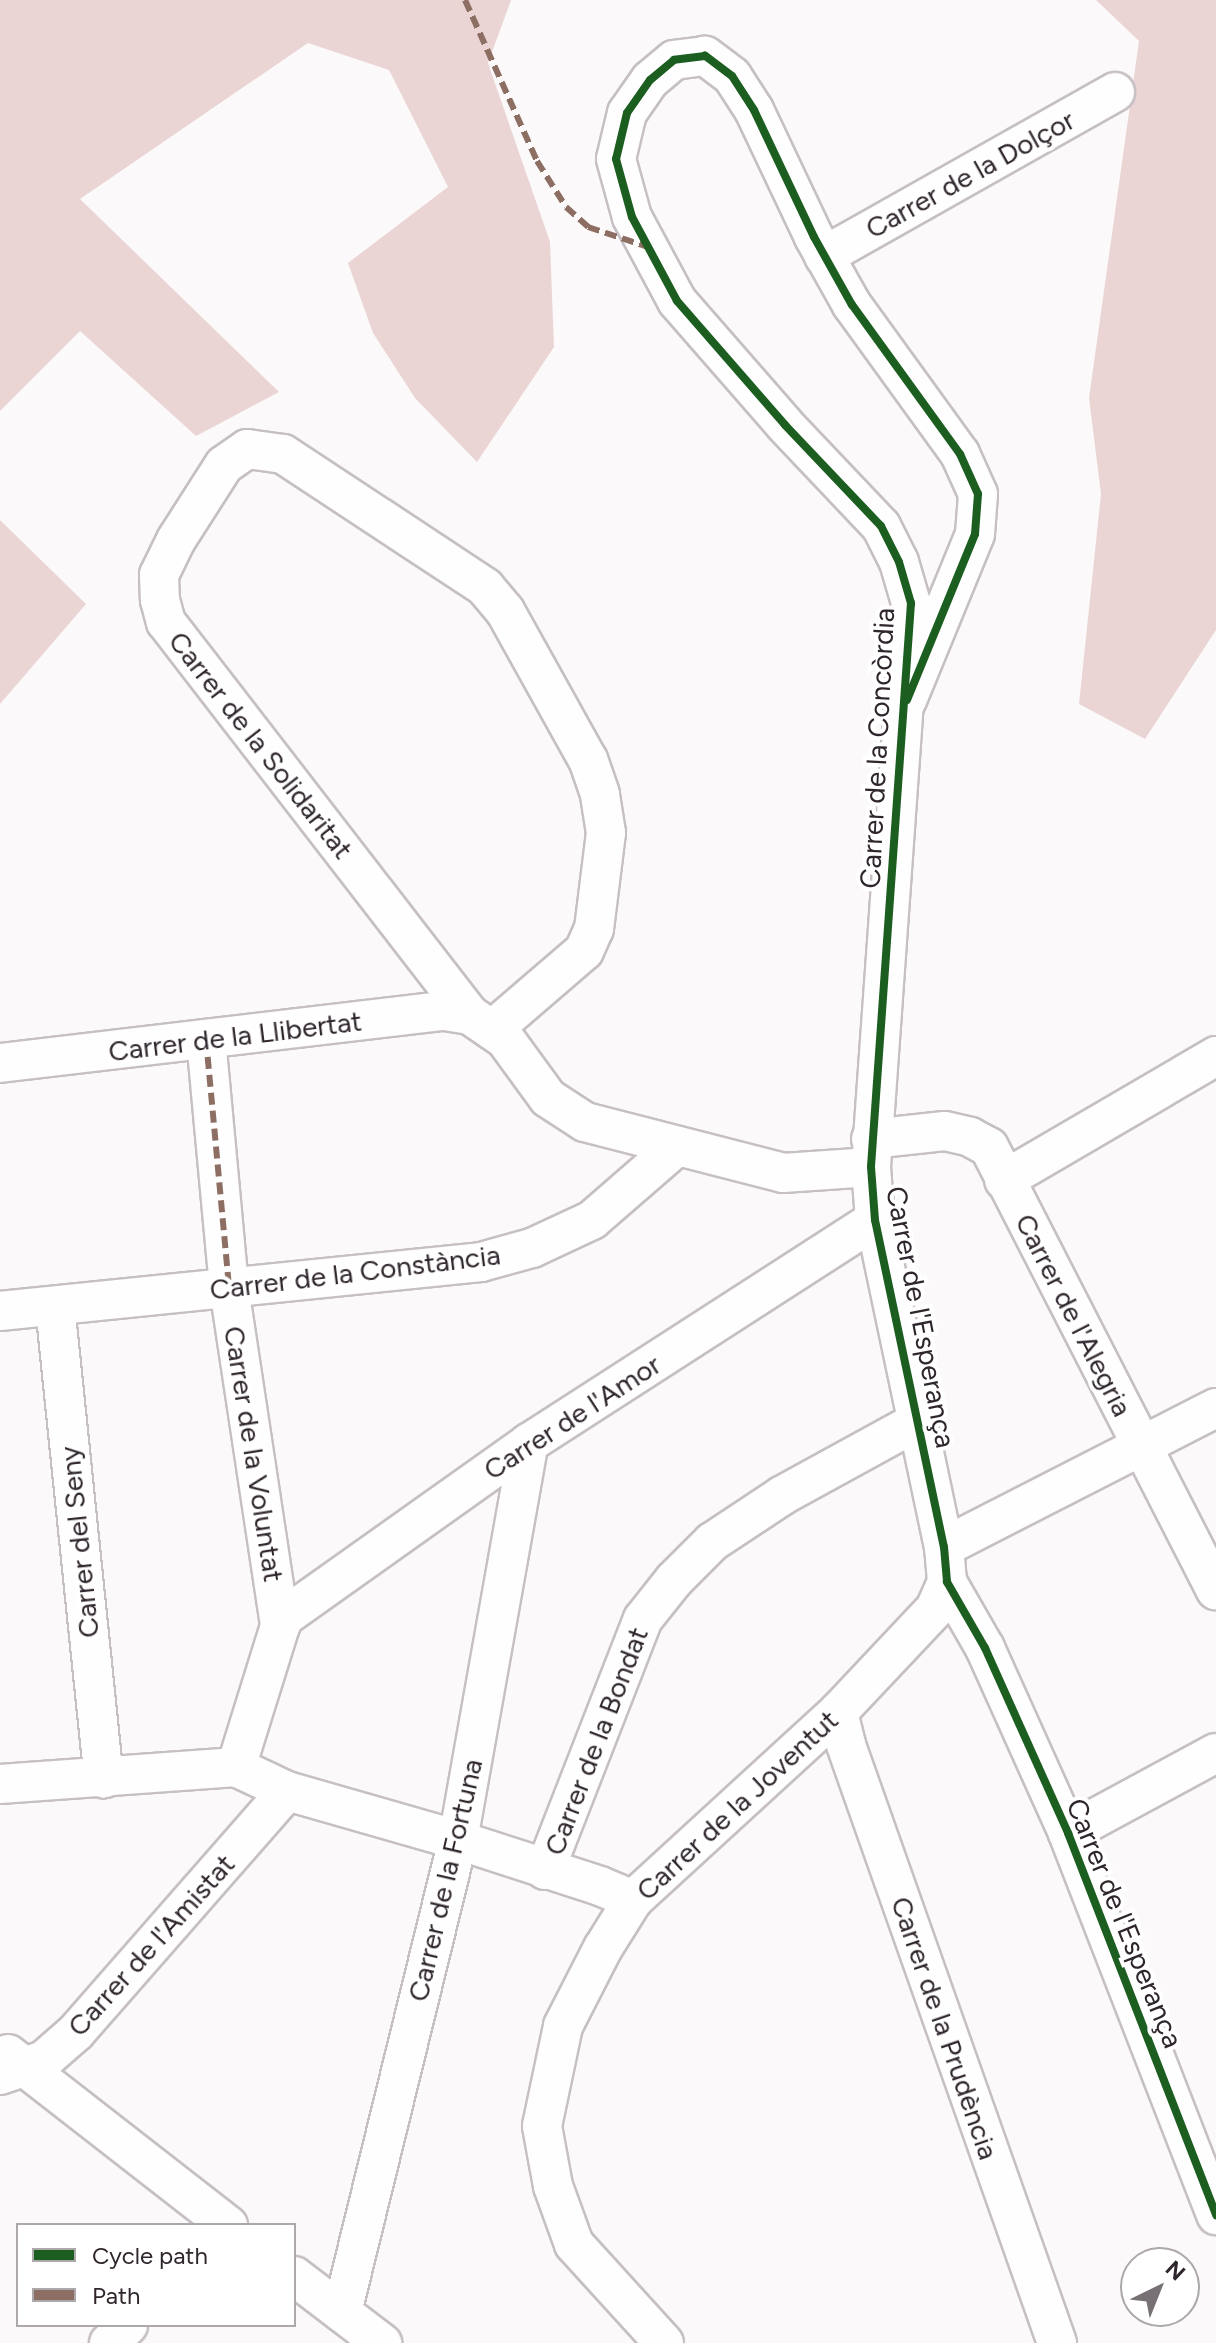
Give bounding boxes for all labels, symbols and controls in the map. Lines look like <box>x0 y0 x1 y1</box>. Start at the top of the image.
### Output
street label: Carrer de la Dolçor <box>860 103 1080 245</box>
street label: Carrer de la Concòrdia <box>853 607 901 889</box>
street label: Carrer de la Solidaritat <box>162 625 360 865</box>
street label: Carrer de la Llibertat <box>107 1004 363 1068</box>
street label: Carrer de l'Esperança <box>879 1183 963 1451</box>
street label: Carrer de l'Alegria <box>1009 1208 1139 1422</box>
street label: Carrer de la Constància <box>208 1238 502 1306</box>
street label: Carrer de la Voluntat <box>217 1324 291 1584</box>
street label: Carrer de l'Amor <box>477 1347 667 1487</box>
street label: Carrer del Seny <box>52 1445 106 1639</box>
street label: Carrer de la Bondat <box>537 1622 655 1860</box>
street label: Carrer de la Joventut <box>629 1703 845 1907</box>
street label: Carrer de la Fortuna <box>401 1755 489 2005</box>
street label: Carrer de l'Esperança <box>1060 1794 1190 2052</box>
street label: Carrer de l'Amistat <box>61 1847 241 2043</box>
street label: Carrer de la Prudència <box>884 1892 1006 2164</box>
legend <box>16 2223 296 2327</box>
text: Cycle path <box>92 2241 208 2270</box>
north arrow <box>1120 2247 1200 2327</box>
text: N <box>1160 2255 1191 2286</box>
text: Path <box>92 2281 140 2310</box>

